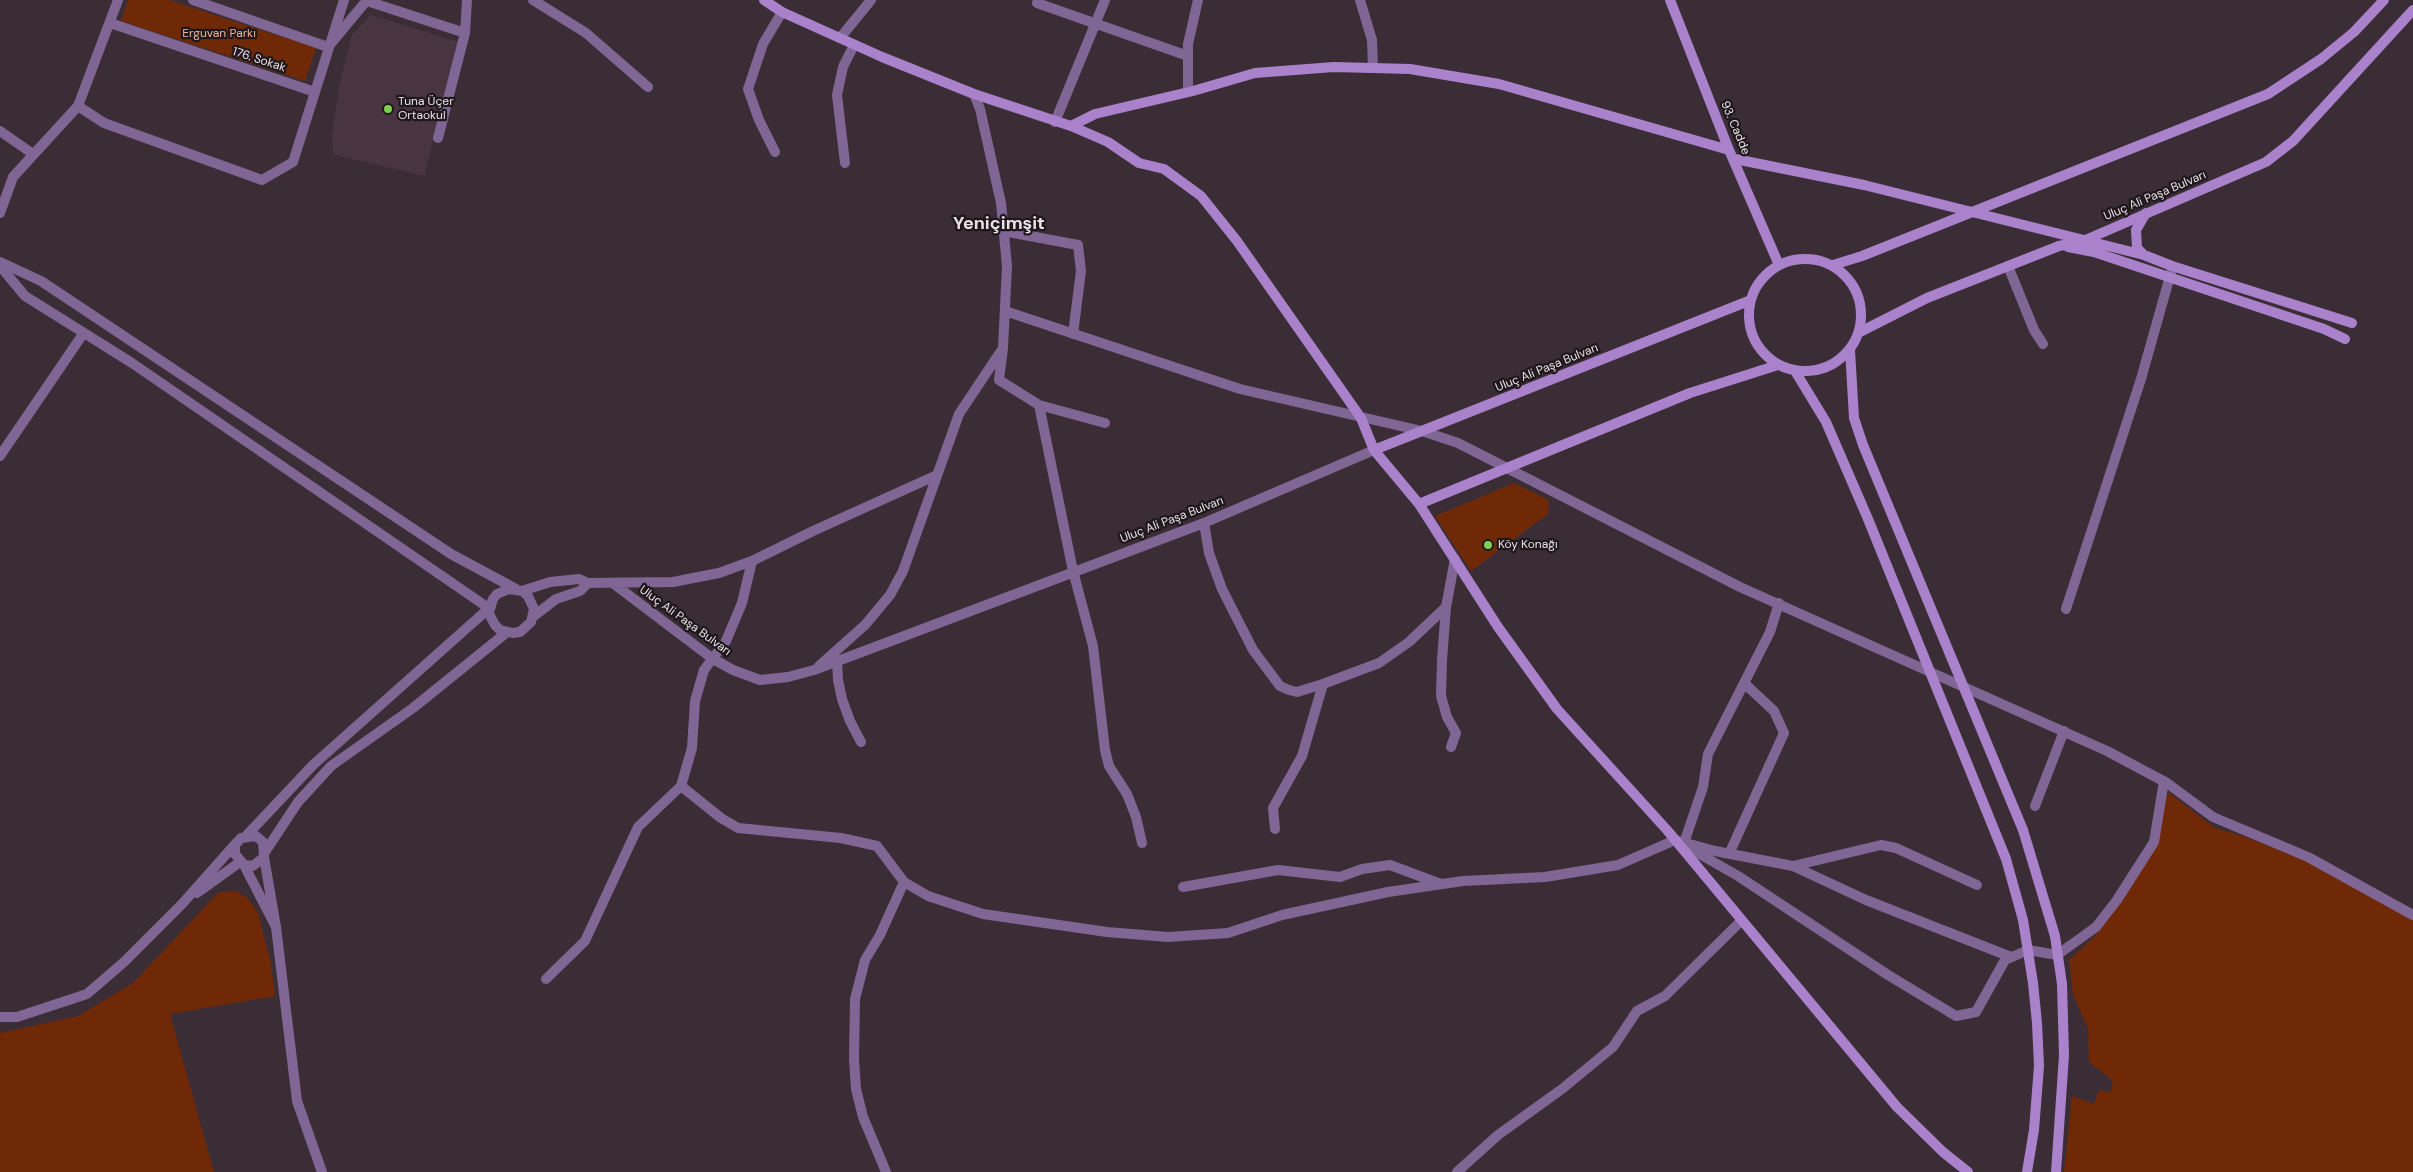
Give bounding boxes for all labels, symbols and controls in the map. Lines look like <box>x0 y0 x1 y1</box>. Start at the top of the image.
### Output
park label: Erguvan Parkı <box>182 27 256 41</box>
street label: 176. Sokak <box>231 45 287 75</box>
place label: Tuna Üçer Ortaokul <box>398 95 454 123</box>
street label: 93. Cadde <box>1717 99 1753 157</box>
marker: Tuna Üçer Ortaokul <box>382 103 394 115</box>
street label: Uluç Ali Paşa Bulvarı <box>2102 168 2208 224</box>
district label: Yeniçimşit <box>953 213 1045 235</box>
street label: Uluç Ali Paşa Bulvarı <box>1493 341 1601 395</box>
street label: Uluç Ali Paşa Bulvarı <box>1118 494 1226 546</box>
place label: Köy Konağı <box>1498 538 1558 552</box>
marker: Köy Konağı <box>1482 539 1494 551</box>
street label: Uluç Ali Paşa Bulvarı <box>636 583 734 659</box>

